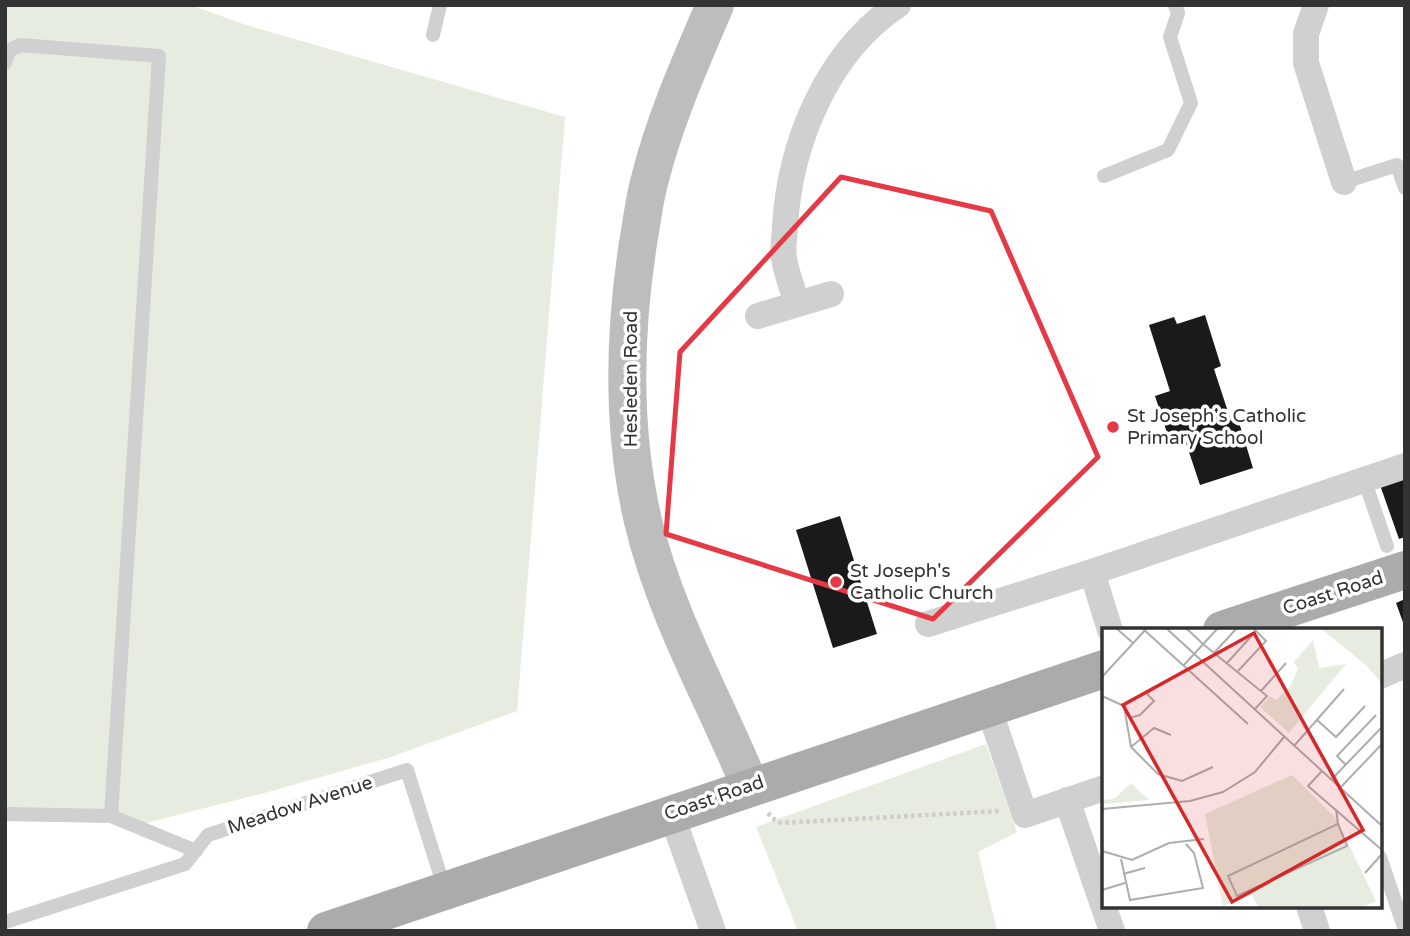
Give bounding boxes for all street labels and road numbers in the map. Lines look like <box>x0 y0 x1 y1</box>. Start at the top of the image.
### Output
street label: Hesleden Road <box>620 311 642 447</box>
street label: Coast Road <box>1280 566 1386 620</box>
street label: Meadow Avenue <box>225 771 375 839</box>
street label: Coast Road <box>661 771 767 825</box>

